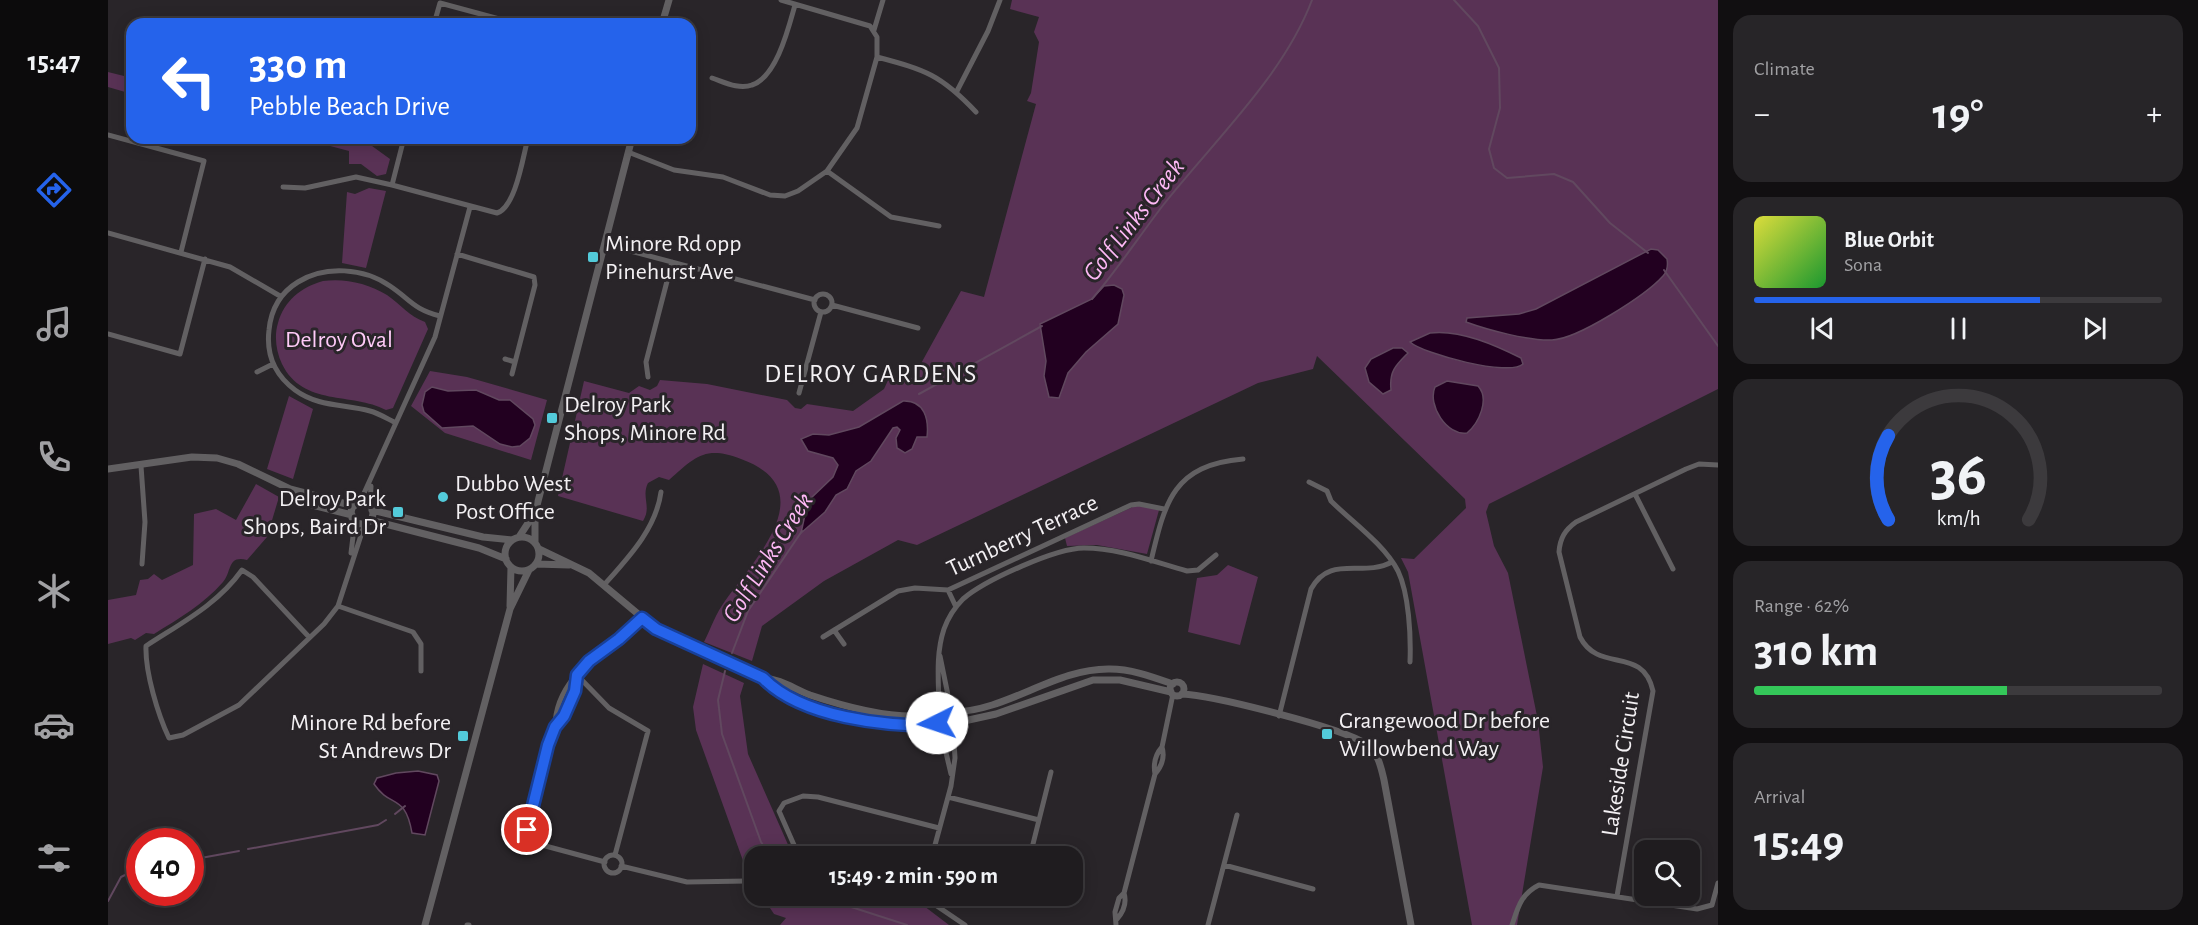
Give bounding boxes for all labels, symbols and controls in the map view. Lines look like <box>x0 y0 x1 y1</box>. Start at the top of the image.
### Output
icon: left <box>150 42 228 120</box>
text: 330 m <box>249 44 347 86</box>
text: 15:47 <box>28 48 80 75</box>
text: Climate <box>1754 59 1815 79</box>
text: 19° <box>1932 92 1984 137</box>
text: Pebble Beach Drive <box>249 93 450 120</box>
text: − <box>1754 98 1770 131</box>
text: + <box>2146 98 2162 131</box>
water label: Golf Links Creek <box>1078 154 1189 286</box>
icon: directions <box>33 169 75 211</box>
text: Blue Orbit <box>1844 229 1934 251</box>
place label: Minore Rd opp Pinehurst Ave <box>605 232 742 284</box>
marker: Minore Rd opp Pinehurst Ave <box>586 250 600 264</box>
text: Sona <box>1844 255 1882 275</box>
icon: music <box>33 303 75 345</box>
icon: previous <box>1806 312 1839 345</box>
icon: pause <box>1942 312 1975 345</box>
icon: next <box>2078 312 2111 345</box>
park label: Delroy Oval <box>285 328 393 352</box>
district label: DELROY GARDENS <box>764 361 978 387</box>
place label: Delroy Park Shops, Minore Rd <box>564 393 726 445</box>
marker: Delroy Park Shops, Minore Rd <box>545 411 559 425</box>
icon: phone <box>33 436 75 478</box>
text: 36 <box>1929 444 1987 506</box>
place label: Dubbo West Post Office <box>455 472 571 524</box>
place label: Delroy Park Shops, Baird Dr <box>243 487 386 539</box>
water label: Golf Links Creek <box>718 488 818 627</box>
marker: Dubbo West Post Office <box>436 490 450 504</box>
street label: Turnberry Terrace <box>943 491 1102 581</box>
marker: Delroy Park Shops, Baird Dr <box>391 505 405 519</box>
text: km/h <box>1936 508 1980 529</box>
icon: climate <box>33 570 75 612</box>
text: Range · 62% <box>1754 596 1849 616</box>
text: 310 km <box>1754 629 1878 674</box>
street label: Lakeside Circuit <box>1598 690 1644 838</box>
position arrow <box>905 691 969 755</box>
icon: car <box>33 704 75 746</box>
place label: Grangewood Dr before Willowbend Way <box>1339 709 1550 761</box>
place label: Minore Rd before St Andrews Dr <box>290 711 451 763</box>
marker: Grangewood Dr before Willowbend Way <box>1320 727 1334 741</box>
marker: Minore Rd before St Andrews Dr <box>456 729 470 743</box>
text: Arrival <box>1754 787 1805 807</box>
pin <box>501 804 552 855</box>
icon: arrive <box>510 813 543 846</box>
text: 15:49 <box>1754 820 1844 865</box>
speed limit sign: 40 <box>126 828 204 906</box>
icon: filters <box>33 837 75 879</box>
map controls <box>1634 840 1700 906</box>
button: search <box>1634 840 1700 906</box>
text: 15:49 · 2 min · 590 m <box>829 865 998 887</box>

